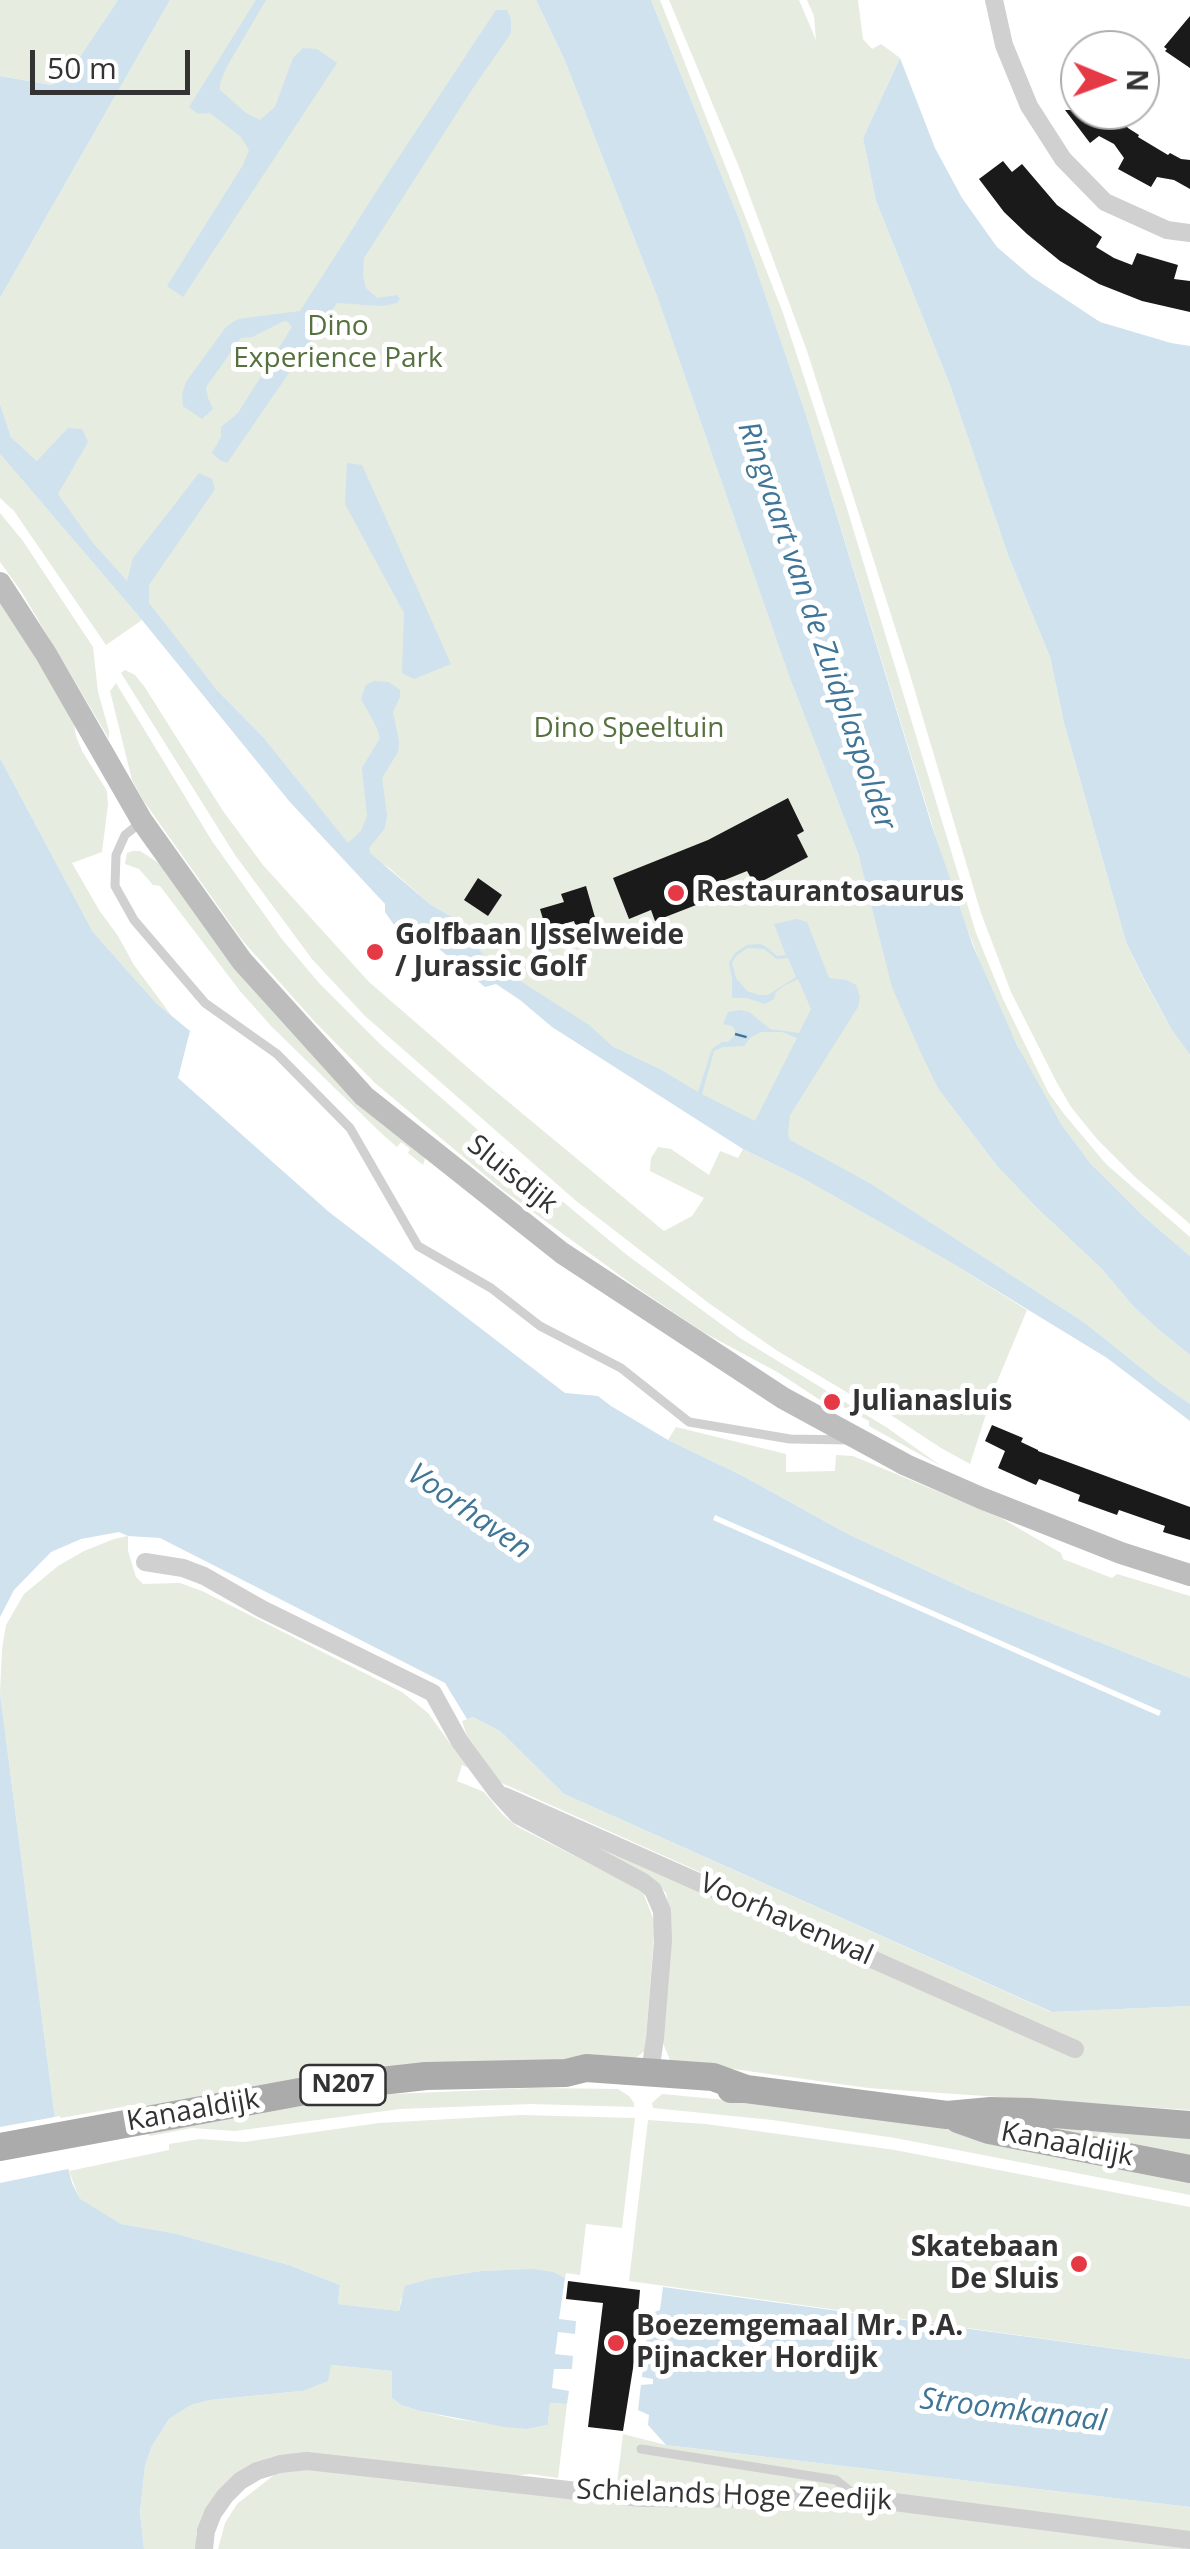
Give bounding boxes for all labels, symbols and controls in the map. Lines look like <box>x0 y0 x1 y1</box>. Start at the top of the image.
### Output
scale bar <box>35 30 195 92</box>
north arrow <box>1060 30 1160 130</box>
text: 50 m <box>47 47 117 88</box>
text: N <box>1119 69 1157 92</box>
park label: Dino Experience Park <box>233 310 443 376</box>
water label: Ringvaart van de Zuidplaspolder <box>729 417 903 835</box>
park label: Dino Speeltuin <box>533 712 725 746</box>
place label: Restaurantosaurus <box>696 876 964 910</box>
marker: Restaurantosaurus <box>665 882 687 904</box>
place label: Golfbaan IJsselweide / Jurassic Golf <box>395 919 684 985</box>
marker: Golfbaan IJsselweide / Jurassic Golf <box>364 941 386 963</box>
street label: Sluisdijk <box>460 1129 564 1221</box>
place label: Julianasluis <box>852 1385 1012 1419</box>
marker: Julianasluis <box>821 1391 843 1413</box>
water label: Voorhaven <box>400 1456 538 1568</box>
street label: Voorhavenwal <box>694 1867 878 1973</box>
road number: N207 <box>300 2065 386 2105</box>
street label: Kanaaldijk <box>124 2083 262 2139</box>
street label: Kanaaldijk <box>998 2116 1136 2174</box>
place label: Skatebaan De Sluis <box>911 2231 1059 2297</box>
marker: Skatebaan De Sluis <box>1068 2253 1090 2275</box>
place label: Boezemgemaal Mr. P.A. Pijnacker Hordijk <box>636 2310 963 2376</box>
marker: Boezemgemaal Mr. P.A. Pijnacker Hordijk <box>605 2332 627 2354</box>
water label: Stroomkanaal <box>918 2382 1108 2440</box>
street label: Schielands Hoge Zeedijk <box>576 2474 892 2518</box>

